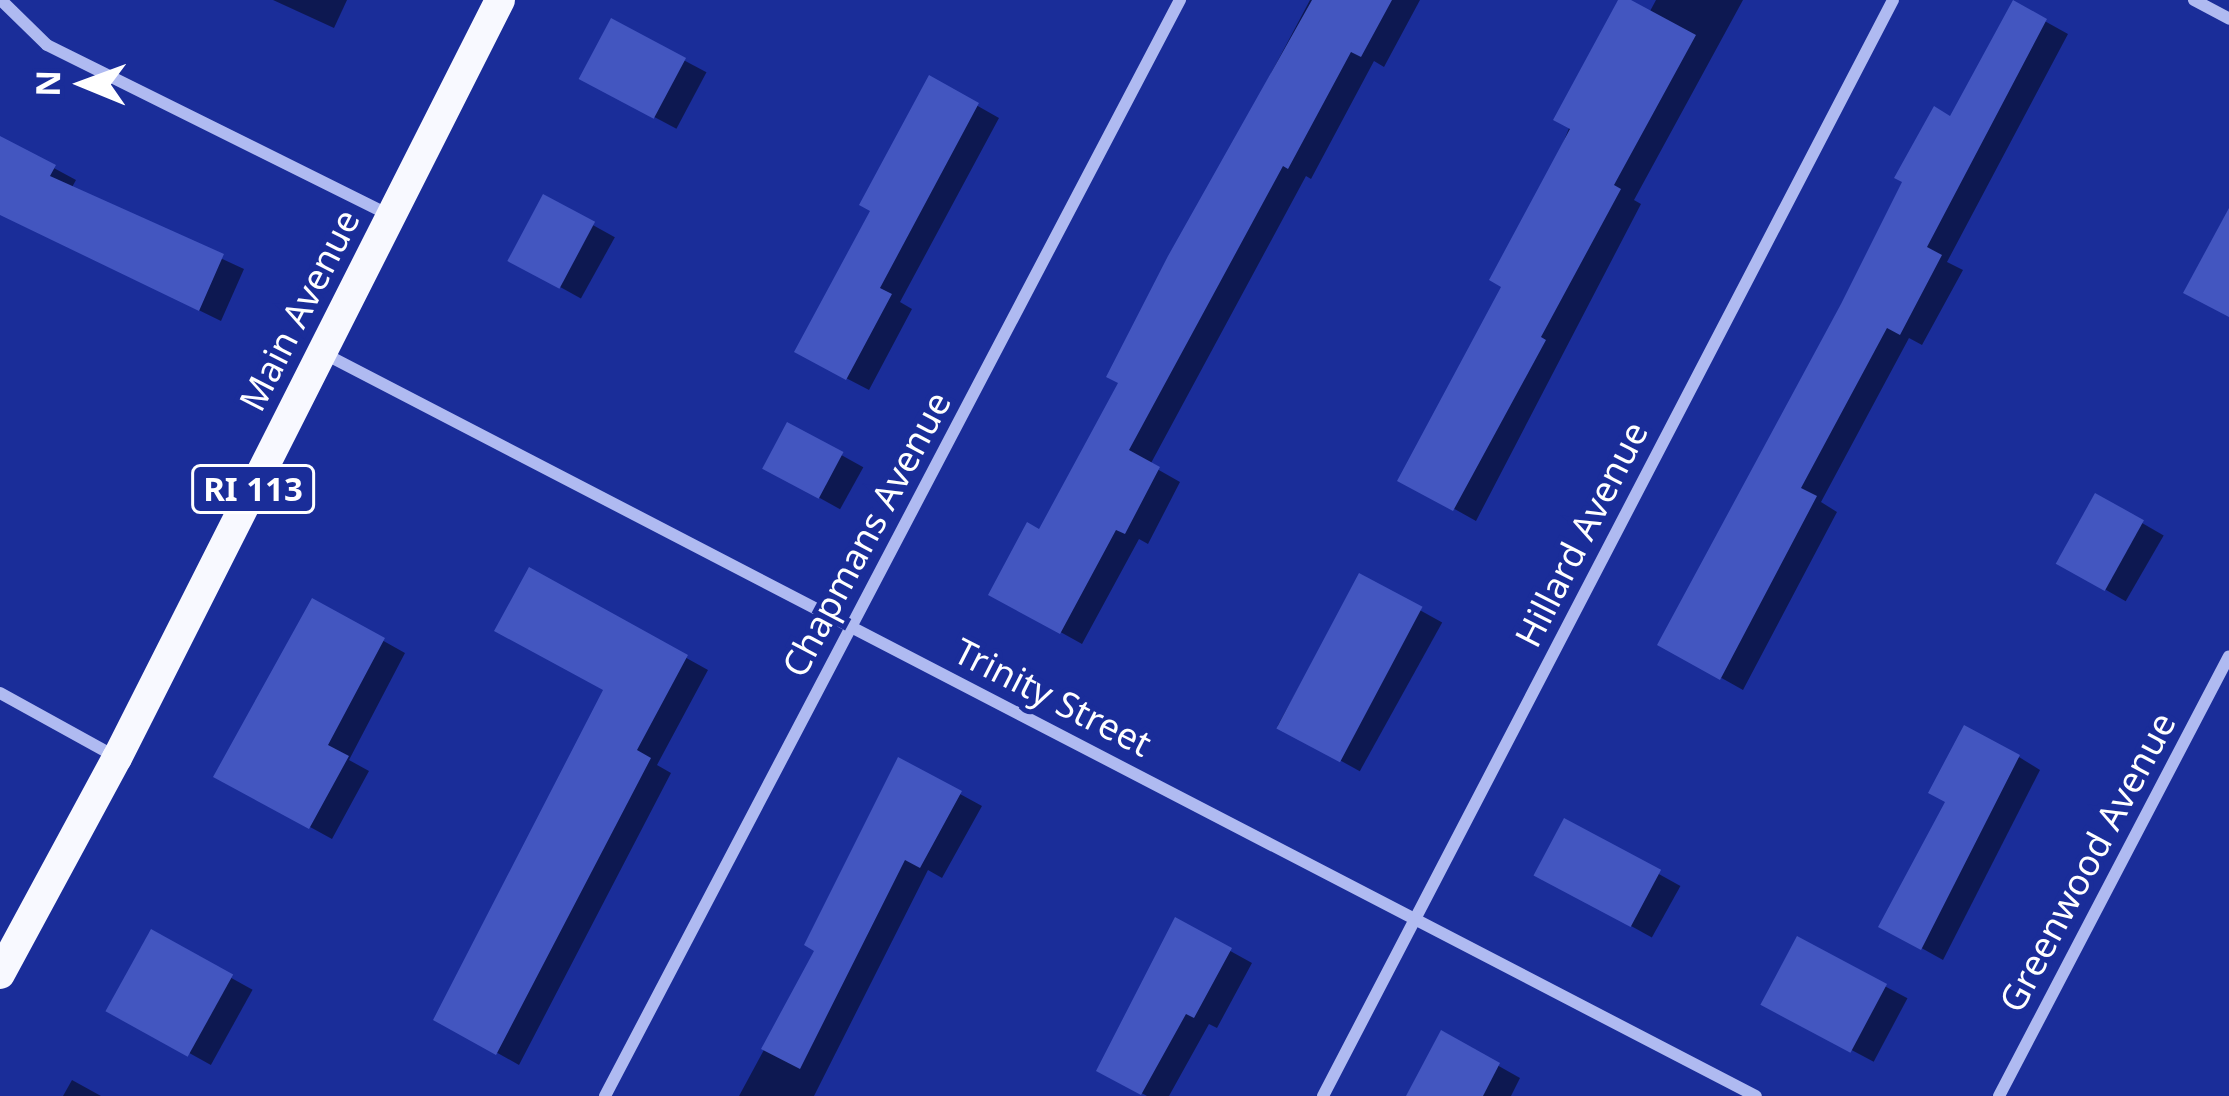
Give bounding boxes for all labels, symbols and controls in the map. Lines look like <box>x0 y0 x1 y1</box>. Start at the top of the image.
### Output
north arrow <box>24 24 144 144</box>
text: N <box>25 70 70 97</box>
street label: Main Avenue <box>230 202 368 418</box>
street label: Chapmans Avenue <box>773 384 959 684</box>
street label: Hillard Avenue <box>1506 414 1656 654</box>
road number: RI 113 <box>190 462 316 516</box>
street label: Trinity Street <box>947 629 1159 765</box>
street label: Greenwood Avenue <box>1990 705 2184 1019</box>

